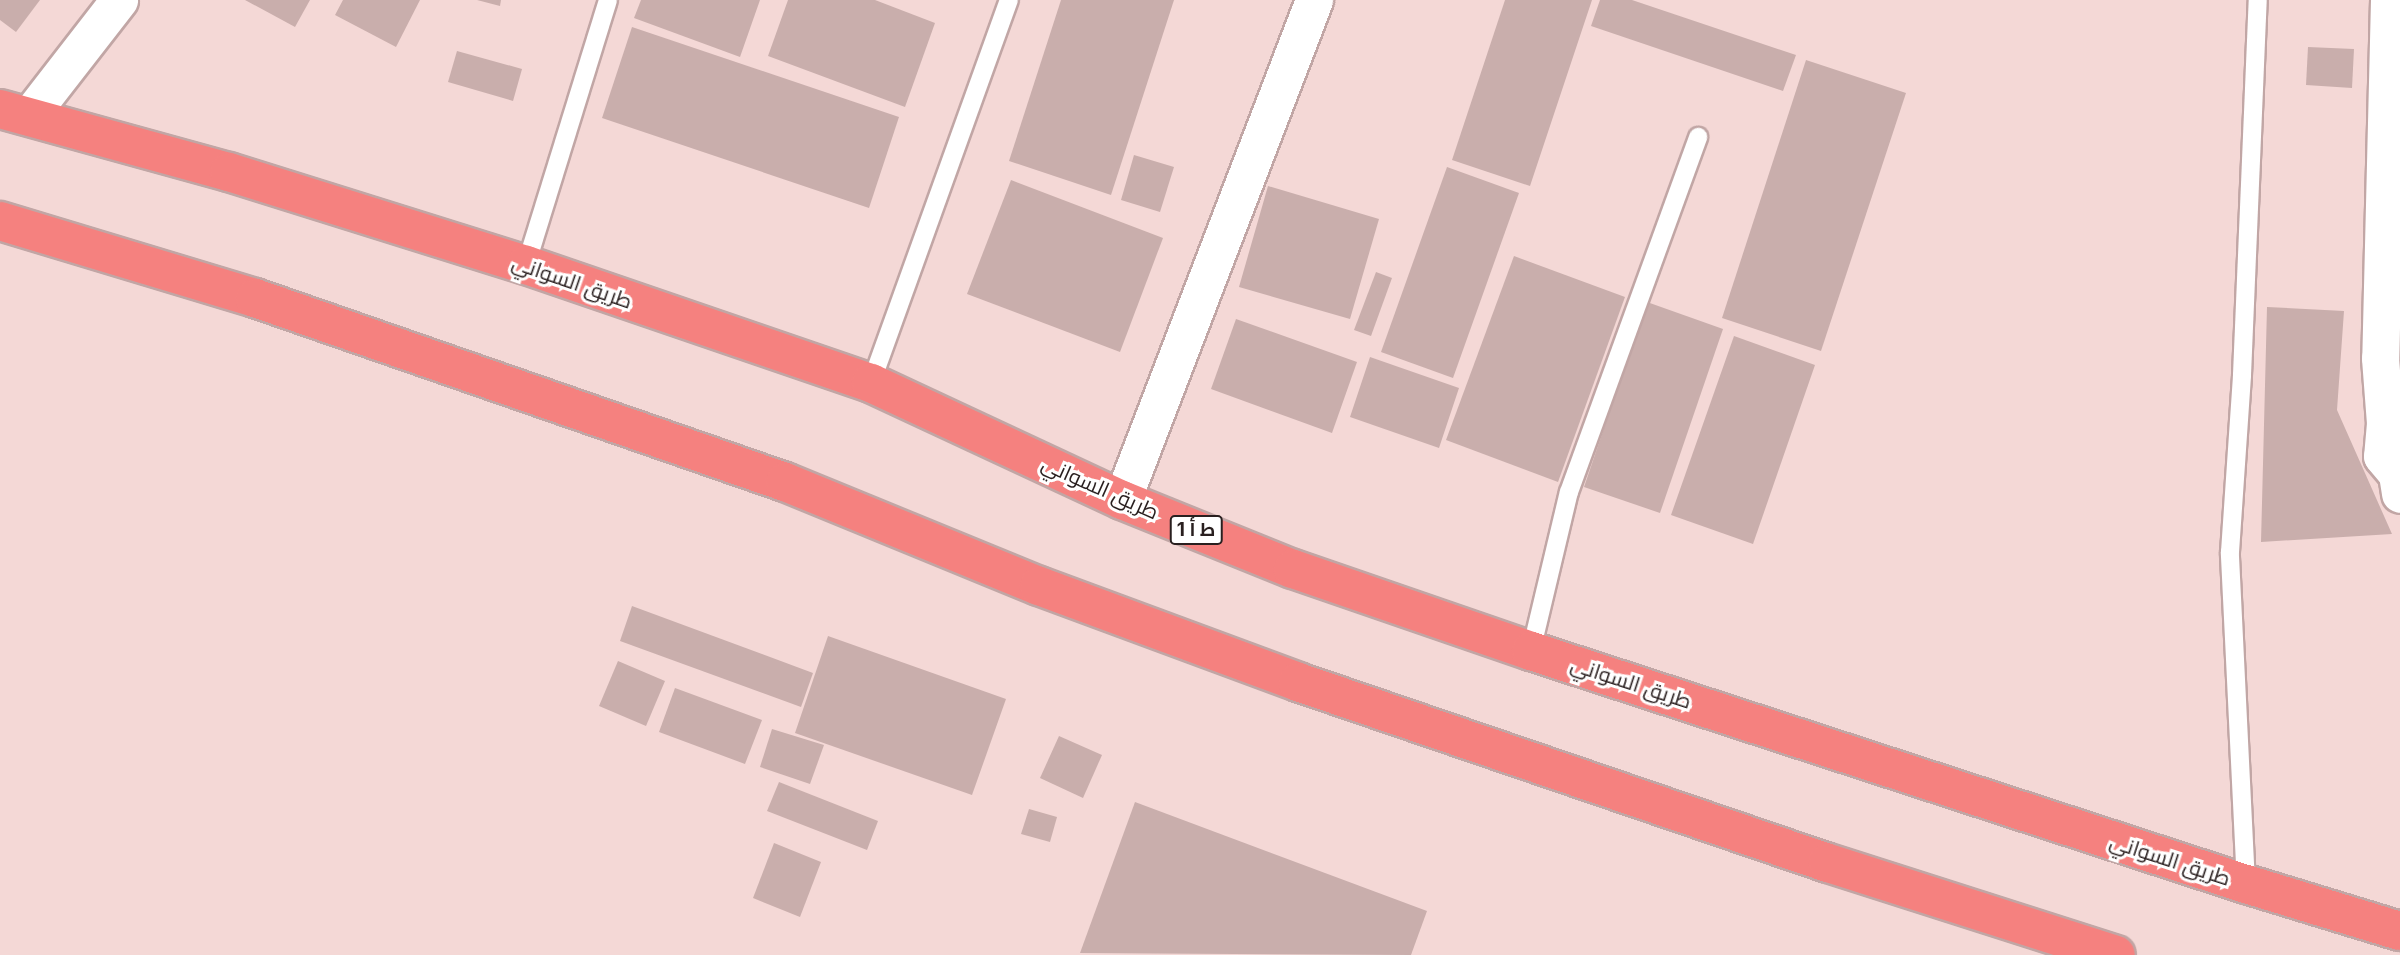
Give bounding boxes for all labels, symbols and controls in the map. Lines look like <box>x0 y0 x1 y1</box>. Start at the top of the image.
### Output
street label: طريق السواني <box>509 250 635 314</box>
street label: طريق السواني <box>1038 451 1162 525</box>
road number: ط أ 1 <box>1170 514 1222 545</box>
street label: طريق السواني <box>1568 652 1694 714</box>
street label: طريق السواني <box>2107 829 2233 891</box>

